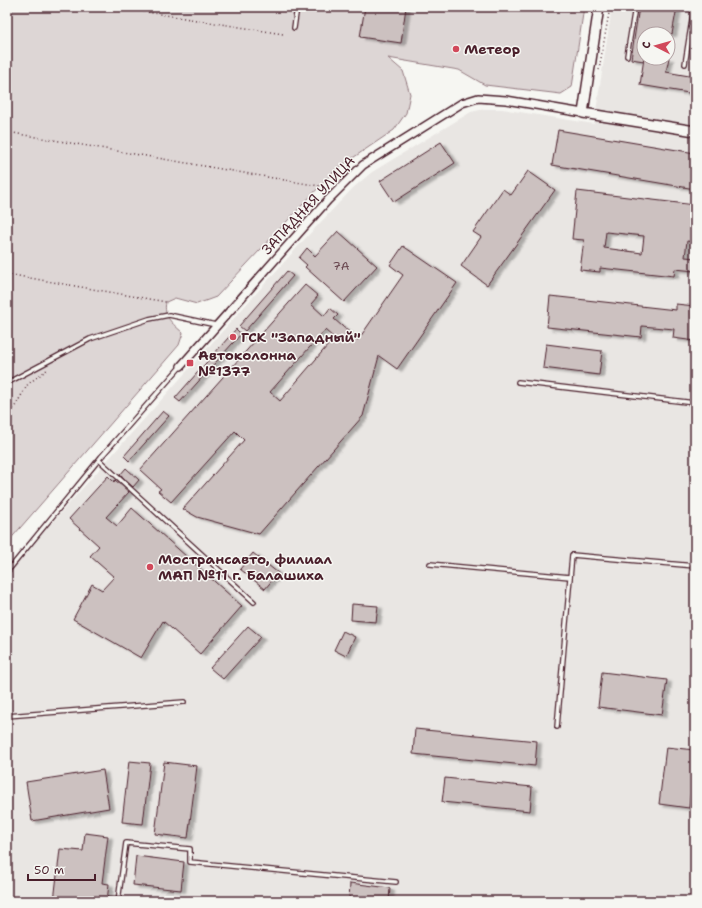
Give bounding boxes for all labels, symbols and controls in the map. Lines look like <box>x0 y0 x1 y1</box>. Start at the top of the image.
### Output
north arrow <box>636 26 676 66</box>
place label: Метеор <box>464 40 520 58</box>
text: С <box>639 41 654 49</box>
marker: Метеор <box>451 44 461 54</box>
street label: ЗАПАДНАЯ УЛИЦА <box>257 152 359 258</box>
house number: 7А <box>332 258 350 274</box>
place label: ГСК "Западный" <box>241 328 361 346</box>
marker: ГСК "Западный" <box>228 332 238 342</box>
place label: Автоколонна №1377 <box>198 346 297 380</box>
marker: Автоколонна №1377 <box>185 358 195 368</box>
place label: Мострансавто, филиал МАП №11 г. Балашиха <box>158 550 333 584</box>
marker: Мострансавто, филиал МАП №11 г. Балашиха <box>145 562 155 572</box>
scale bar <box>28 856 95 882</box>
text: 50 m <box>34 862 64 878</box>

